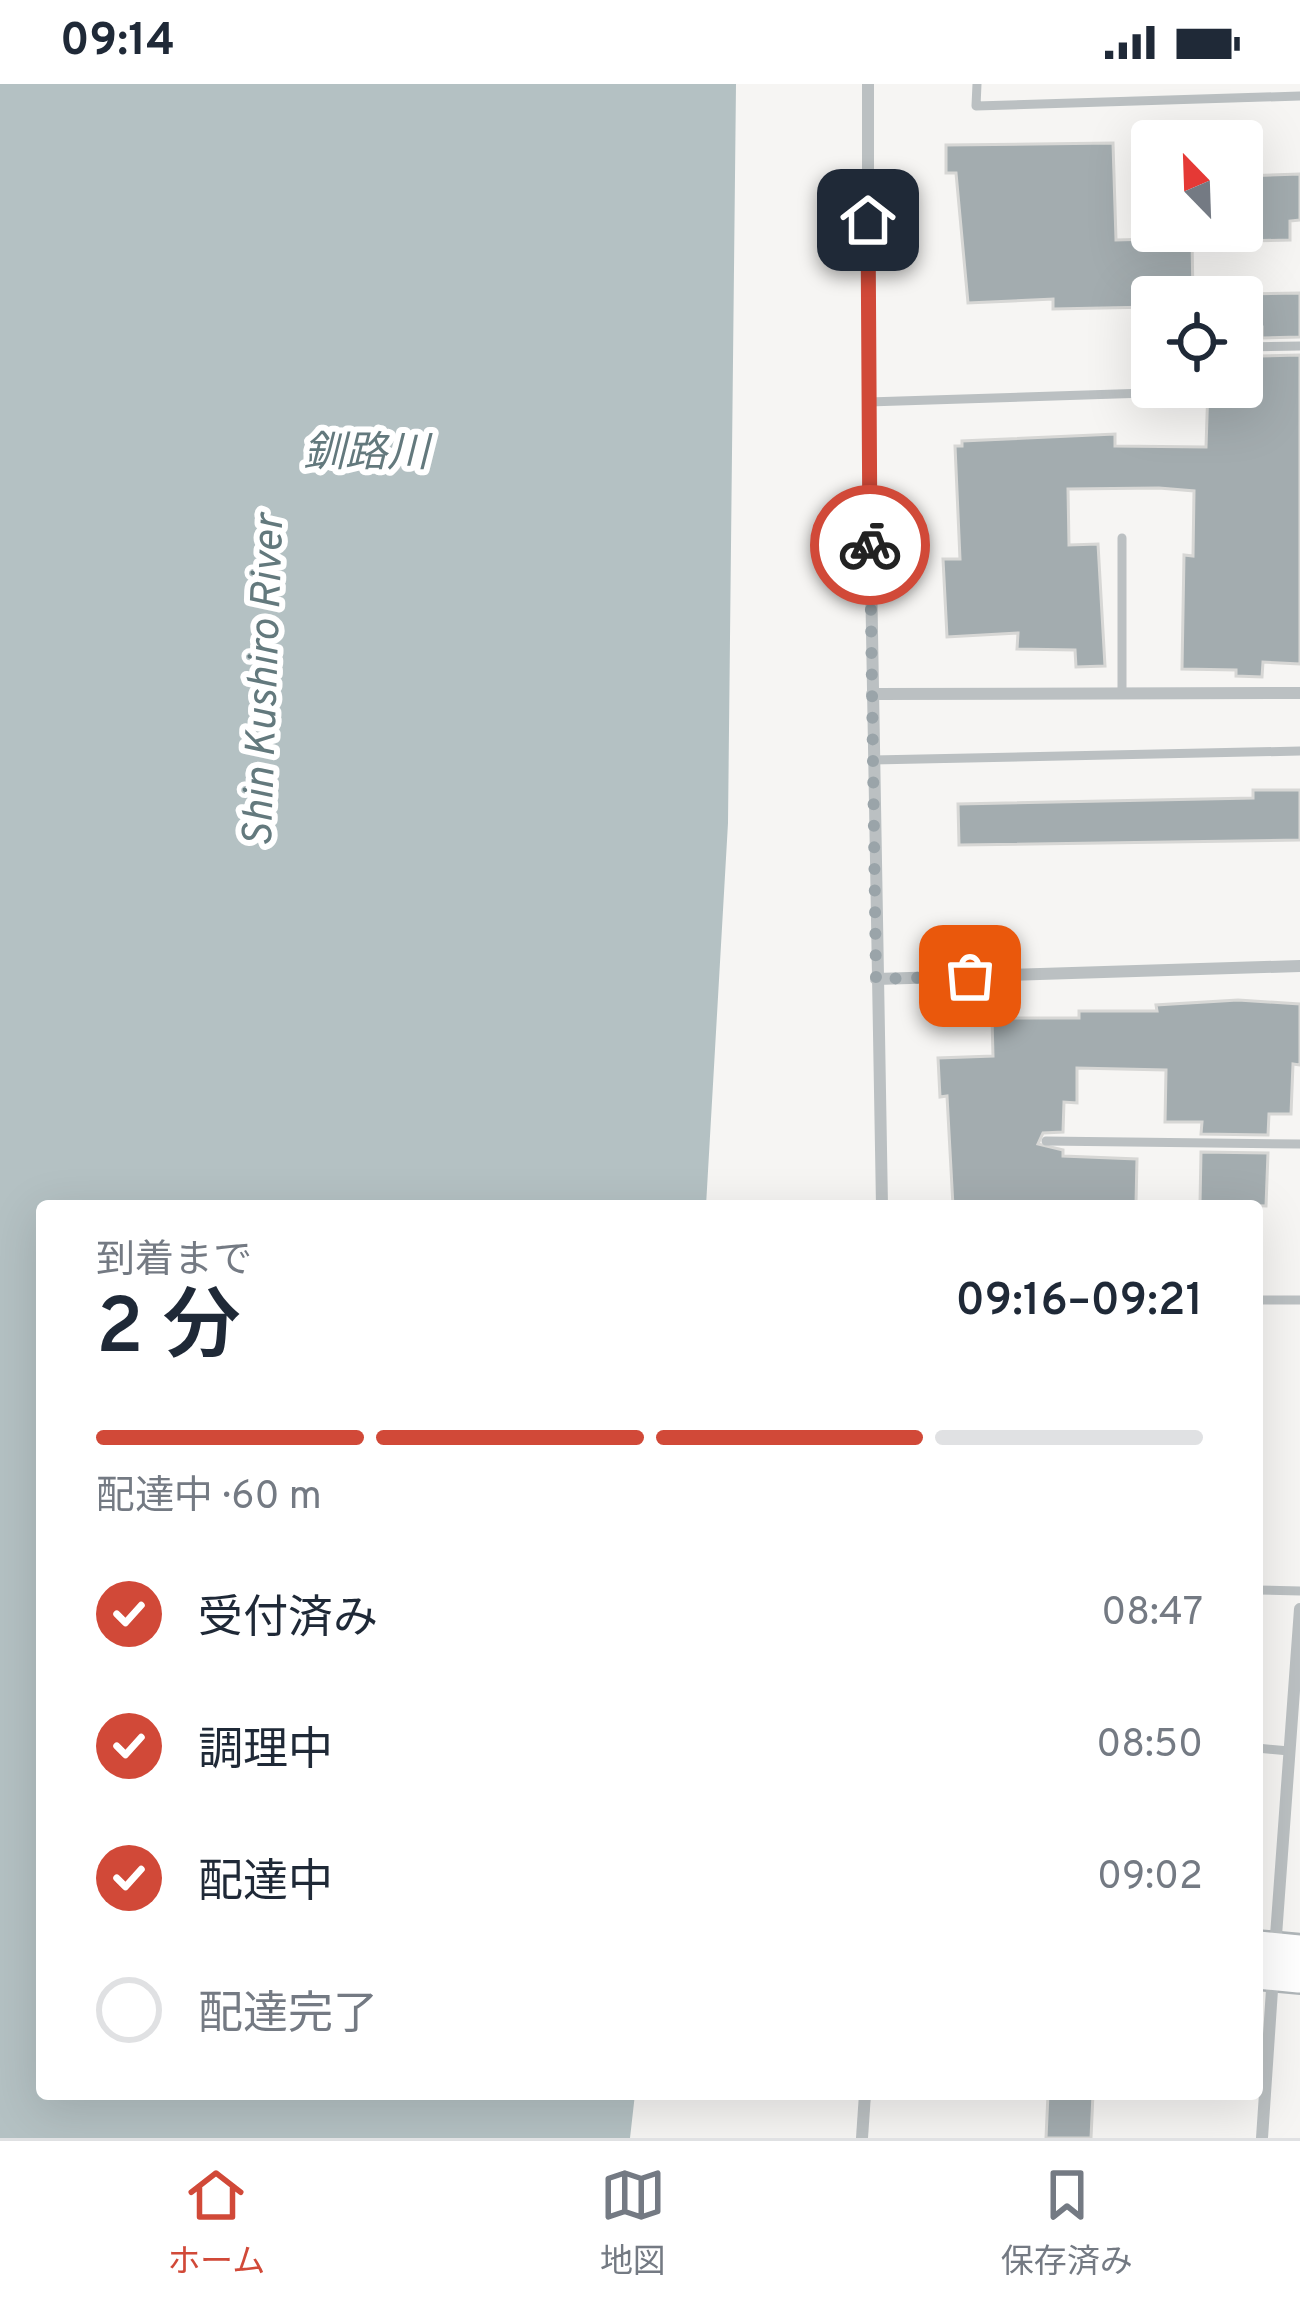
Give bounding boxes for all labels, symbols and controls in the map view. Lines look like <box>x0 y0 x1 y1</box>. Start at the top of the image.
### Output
text: 09:14 <box>60 14 175 71</box>
north arrow <box>1131 120 1263 252</box>
map controls <box>1131 120 1263 408</box>
pin <box>817 169 919 271</box>
icon: home <box>835 187 901 253</box>
button: locate <box>1131 276 1263 408</box>
water label: 釧路川 <box>303 429 433 482</box>
courier <box>810 485 930 605</box>
water label: Shin Kushiro River <box>234 511 298 848</box>
icon: bike <box>837 512 903 578</box>
pin <box>919 925 1021 1027</box>
icon: bag <box>937 943 1003 1009</box>
text: 到着まで <box>96 1238 252 1287</box>
text: 09:16–09:21 <box>955 1274 1203 1331</box>
text: 2 分 <box>96 1282 241 1381</box>
text: 配達中 · 60 m <box>96 1474 322 1523</box>
icon: check <box>96 1581 162 1647</box>
text: 08:47 <box>1101 1590 1203 1639</box>
text: 受付済み <box>198 1592 378 1649</box>
icon: check <box>96 1713 162 1779</box>
text: 08:50 <box>1096 1722 1203 1771</box>
text: 調理中 <box>198 1724 333 1781</box>
icon: check <box>96 1845 162 1911</box>
text: 09:02 <box>1097 1854 1203 1903</box>
text: 配達中 <box>198 1856 333 1913</box>
text: 配達完了 <box>198 1988 378 2045</box>
tab: ホーム <box>167 2162 265 2285</box>
tab: 地図 <box>600 2162 666 2285</box>
tab: 保存済み <box>1001 2162 1133 2285</box>

